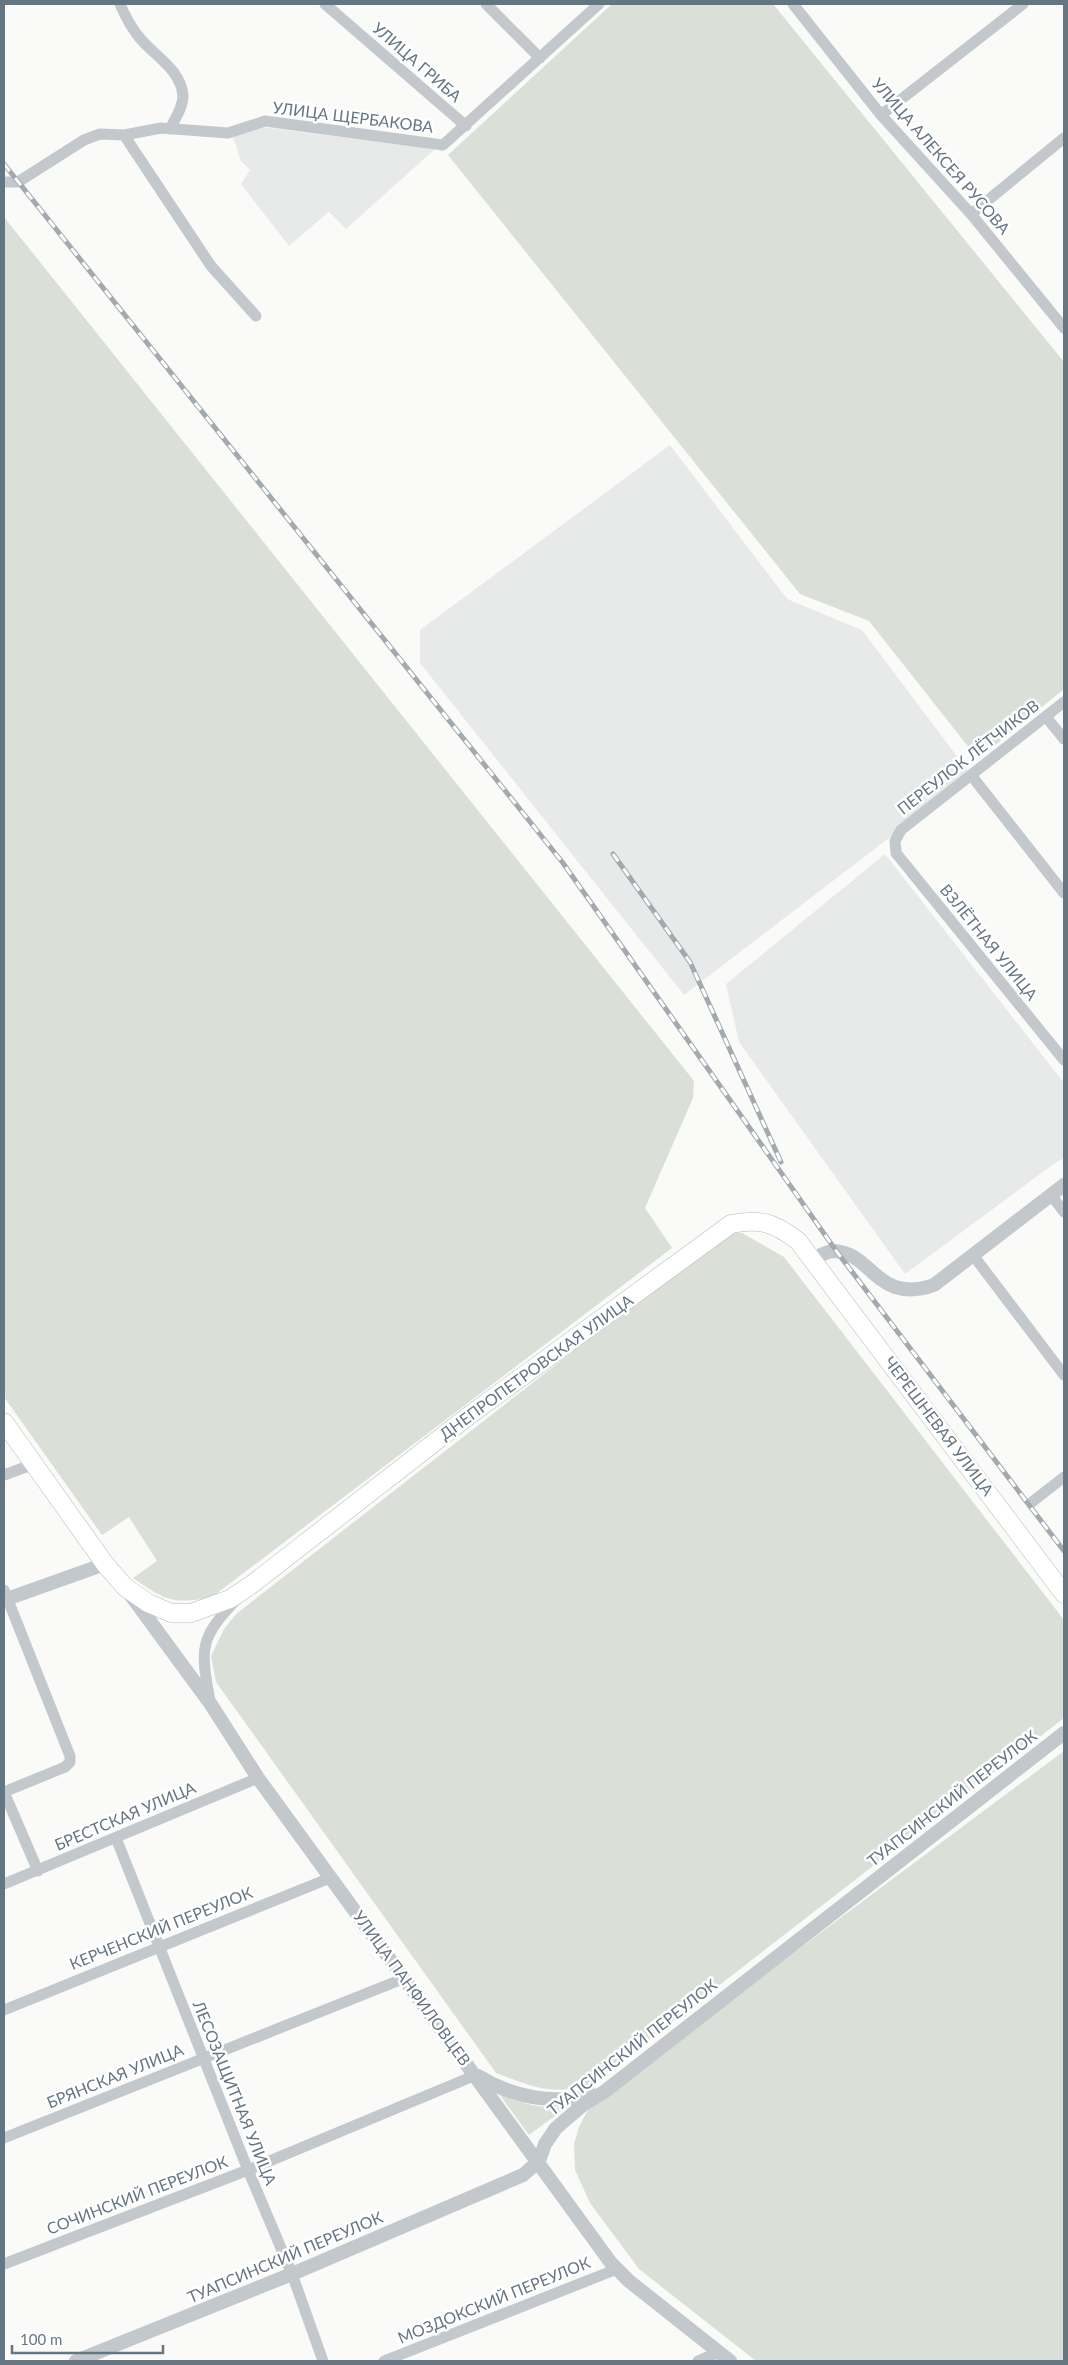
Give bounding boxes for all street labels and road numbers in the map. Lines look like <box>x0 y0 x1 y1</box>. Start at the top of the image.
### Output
street label: УЛИЦА ГРИБА <box>369 18 466 105</box>
street label: УЛИЦА АЛЕКСЕЯ РУСОВА <box>868 74 1014 238</box>
street label: УЛИЦА ЩЕРБАКОВА <box>272 97 435 136</box>
street label: ПЕРЕУЛОК ЛЁТЧИКОВ <box>893 695 1042 818</box>
street label: ВЗЛЁТНАЯ УЛИЦА <box>937 880 1042 1004</box>
street label: ДНЕПРОПЕТРОВСКАЯ УЛИЦА <box>435 1290 636 1443</box>
street label: ЧЕРЕШНЕВАЯ УЛИЦА <box>881 1352 998 1499</box>
street label: ТУАПСИНСКИЙ ПЕРЕУЛОК <box>863 1725 1041 1870</box>
street label: БРЕСТСКАЯ УЛИЦА <box>51 1777 198 1854</box>
street label: КЕРЧЕНСКИЙ ПЕРЕУЛОК <box>67 1882 255 1973</box>
street label: УЛИЦА ПАНФИЛОВЦЕВ <box>350 1907 475 2069</box>
street label: ТУАПСИНСКИЙ ПЕРЕУЛОК <box>543 1974 721 2119</box>
street label: ЛЕСОЗАЩИТНАЯ УЛИЦА <box>189 1997 281 2188</box>
street label: БРЯНСКАЯ УЛИЦА <box>44 2039 186 2112</box>
street label: СОЧИНСКИЙ ПЕРЕУЛОК <box>44 2151 230 2238</box>
street label: ТУАПСИНСКИЙ ПЕРЕУЛОК <box>184 2207 385 2306</box>
street label: МОЗДОКСКИЙ ПЕРЕУЛОК <box>395 2252 593 2347</box>

